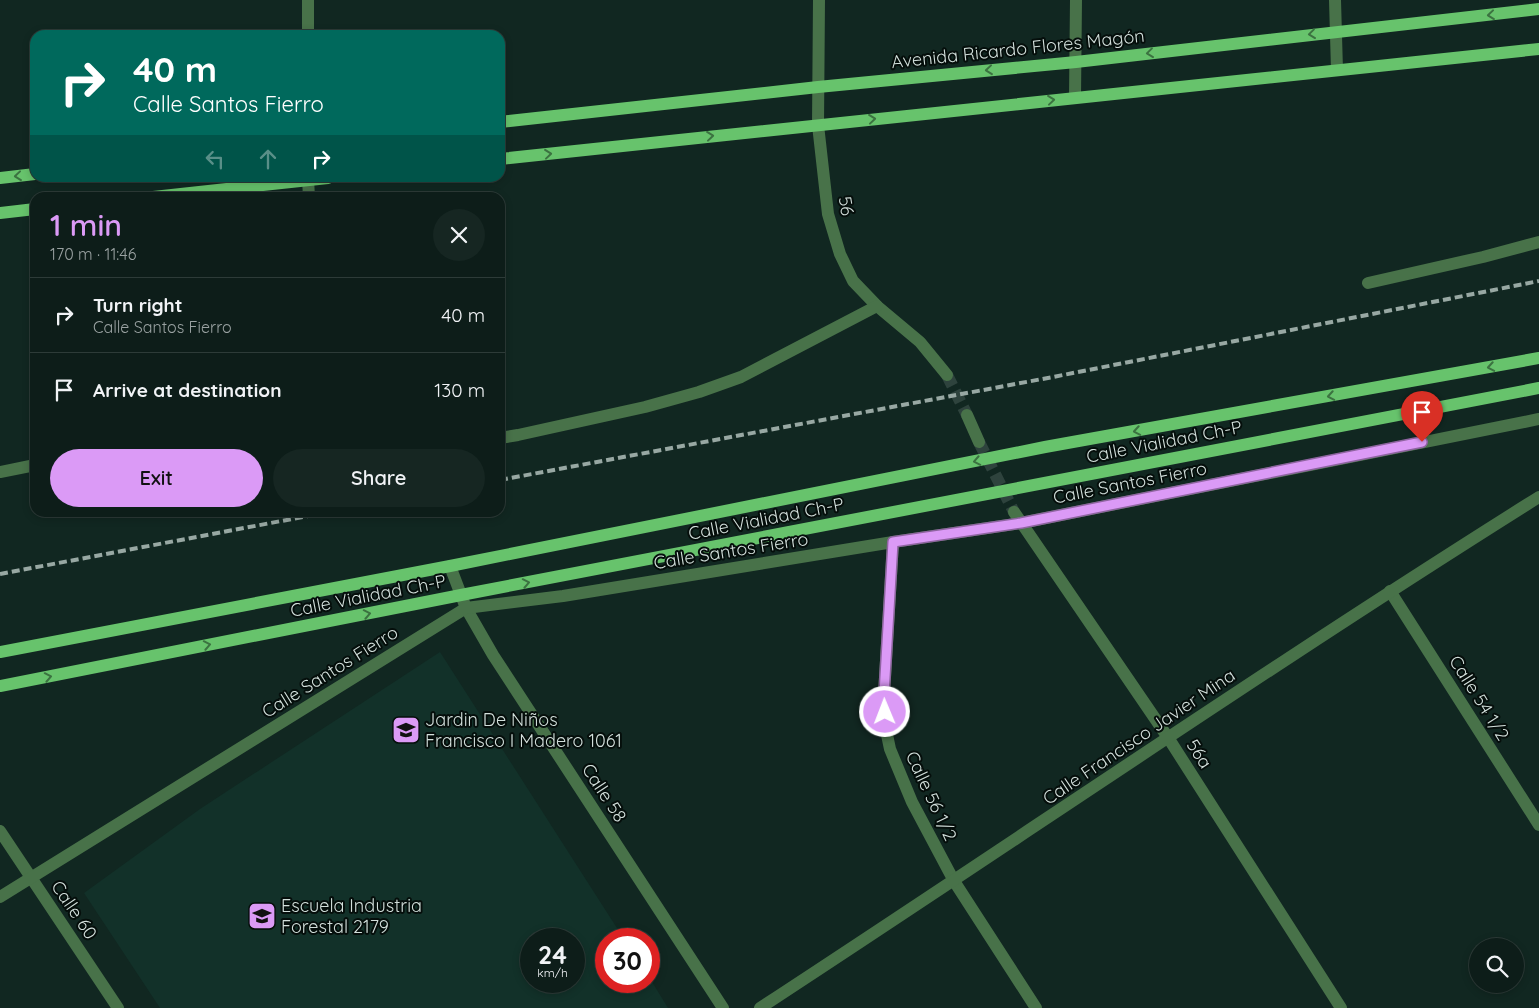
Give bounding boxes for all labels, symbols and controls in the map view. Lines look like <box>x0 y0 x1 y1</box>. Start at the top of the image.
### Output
one-way arrow <box>1486 9 1494 20</box>
street label: Avenida Ricardo Flores Magón <box>890 24 1146 73</box>
one-way arrow <box>1307 28 1315 39</box>
text: 40 m <box>133 47 217 91</box>
one-way arrow <box>1146 47 1154 58</box>
icon: right <box>50 50 115 115</box>
one-way arrow <box>984 64 992 75</box>
text: Calle Santos Fierro <box>133 90 324 118</box>
one-way arrow <box>1047 95 1055 106</box>
one-way arrow <box>868 114 876 125</box>
one-way arrow <box>706 131 714 142</box>
icon: left <box>201 145 229 173</box>
icon: ahead <box>254 145 282 173</box>
icon: right <box>307 145 335 173</box>
one-way arrow <box>545 149 553 160</box>
one-way arrow <box>13 170 21 181</box>
street label: 56 <box>833 194 860 218</box>
text: 1 min <box>50 206 122 244</box>
button: close <box>433 209 485 261</box>
text: 170 m · 11:46 <box>50 244 136 264</box>
text: Turn right <box>93 293 182 317</box>
icon: right <box>50 301 78 329</box>
text: 40 m <box>441 303 485 327</box>
text: Calle Santos Fierro <box>93 317 232 337</box>
one-way arrow <box>1487 361 1495 372</box>
icon: arrive <box>50 376 78 404</box>
text: Arrive at destination <box>93 378 282 402</box>
text: 130 m <box>434 378 485 402</box>
one-way arrow <box>1327 390 1335 400</box>
pin <box>1401 391 1443 442</box>
icon: arrive <box>1408 398 1436 426</box>
street label: Calle Vialidad Ch-P <box>1084 415 1244 468</box>
one-way arrow <box>1132 425 1141 435</box>
button: Exit <box>50 449 263 507</box>
button: Share <box>273 449 485 507</box>
one-way arrow <box>973 455 981 465</box>
street label: Calle Santos Fierro <box>1051 456 1209 509</box>
street label: Calle Vialidad Ch-P <box>686 492 846 545</box>
street label: Calle Santos Fierro <box>652 527 810 574</box>
street label: Calle Vialidad Ch-P <box>288 569 448 622</box>
one-way arrow <box>522 578 531 588</box>
one-way arrow <box>362 609 371 620</box>
street label: Calle Santos Fierro <box>257 620 402 723</box>
one-way arrow <box>203 641 212 651</box>
street label: Calle 54 1/2 <box>1444 651 1515 745</box>
street label: Calle Francisco Javier Mina <box>1038 664 1239 810</box>
one-way arrow <box>43 672 52 683</box>
position arrow <box>858 685 910 737</box>
place label: Jardin De Niños Francisco I Madero 1061 <box>425 708 622 752</box>
school or university icon: Jardin De Niños Francisco I Madero 1061 <box>391 715 421 745</box>
street label: 56a <box>1181 735 1217 773</box>
street label: Calle 56 1/2 <box>901 747 962 844</box>
street label: Calle 58 <box>577 759 632 826</box>
street label: Calle 60 <box>46 876 102 944</box>
place label: Escuela Industria Forestal 2179 <box>281 894 422 938</box>
school or university icon: Escuela Industria Forestal 2179 <box>247 901 277 931</box>
speed limit sign: 30 <box>595 928 660 993</box>
map controls <box>1469 938 1524 993</box>
button: search <box>1469 938 1524 993</box>
text: 24 <box>538 939 567 970</box>
text: km/h <box>537 965 568 980</box>

